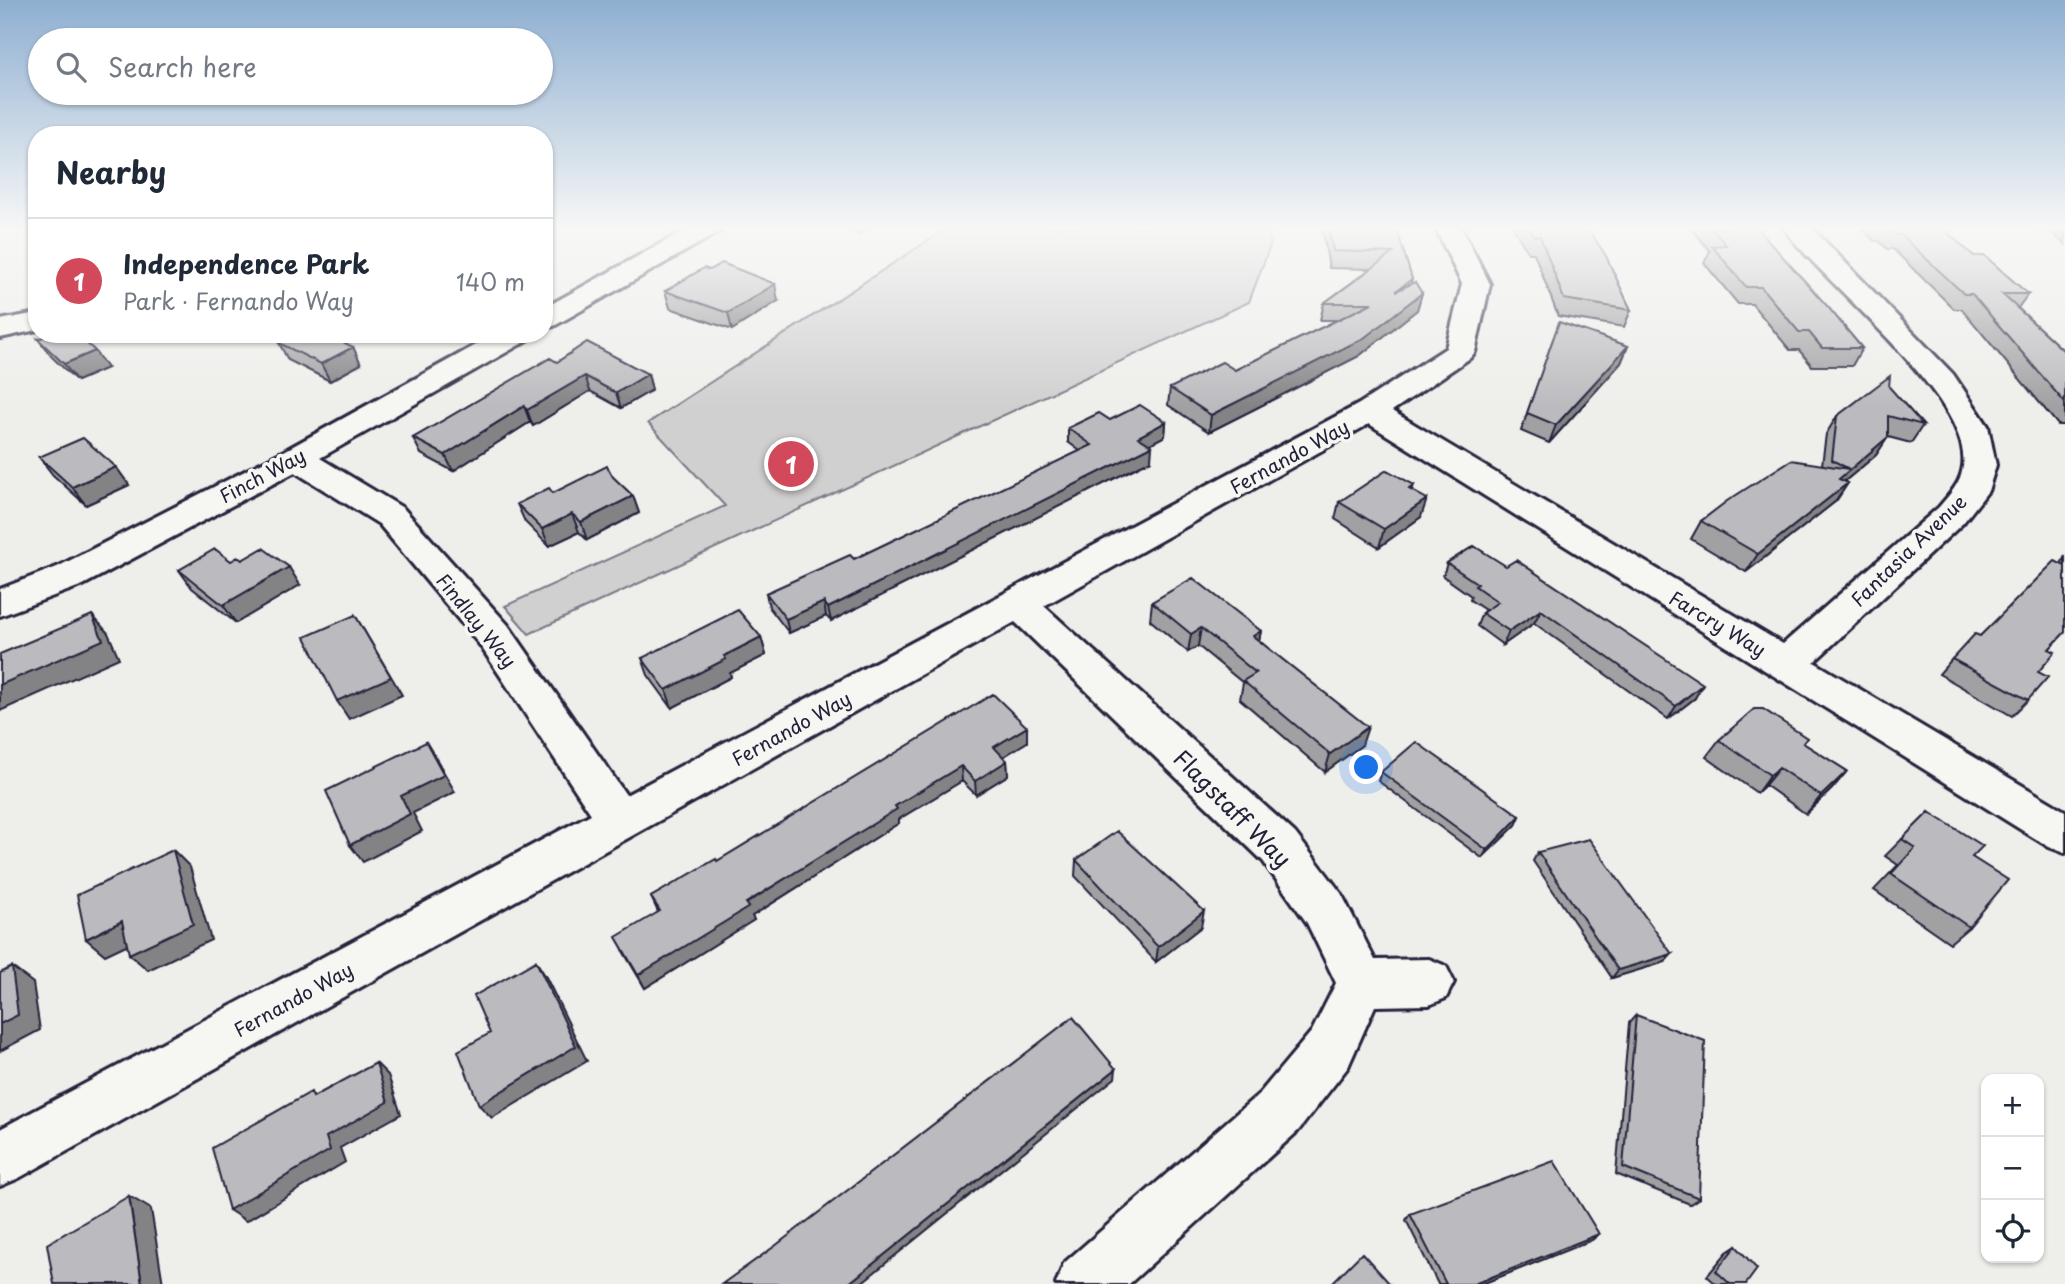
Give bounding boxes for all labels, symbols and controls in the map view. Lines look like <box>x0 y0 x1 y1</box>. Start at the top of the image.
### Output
search box <box>28 28 553 105</box>
text: Search here <box>108 47 257 86</box>
icon: search <box>52 48 90 86</box>
text: Nearby <box>56 149 166 194</box>
text: Independence Park <box>123 244 369 283</box>
text: 1 <box>74 264 85 299</box>
text: 140 m <box>456 264 525 299</box>
text: Park · Fernando Way <box>123 283 354 318</box>
street label: Fernando Way <box>1224 412 1354 500</box>
pin: 1 <box>768 438 814 490</box>
street label: Finch Way <box>214 441 310 509</box>
street label: Fantasia Avenue <box>1844 487 1972 613</box>
street label: Findlay Way <box>430 567 524 673</box>
street label: Farcry Way <box>1664 583 1772 663</box>
street label: Fernando Way <box>726 684 856 772</box>
street label: Flagstaff Way <box>1166 741 1300 875</box>
your location <box>1349 750 1383 784</box>
street label: Fernando Way <box>228 955 358 1043</box>
map controls <box>1981 1074 2044 1263</box>
button: + <box>1981 1074 2044 1137</box>
button: − <box>1981 1137 2044 1200</box>
button: locate <box>1981 1200 2044 1263</box>

